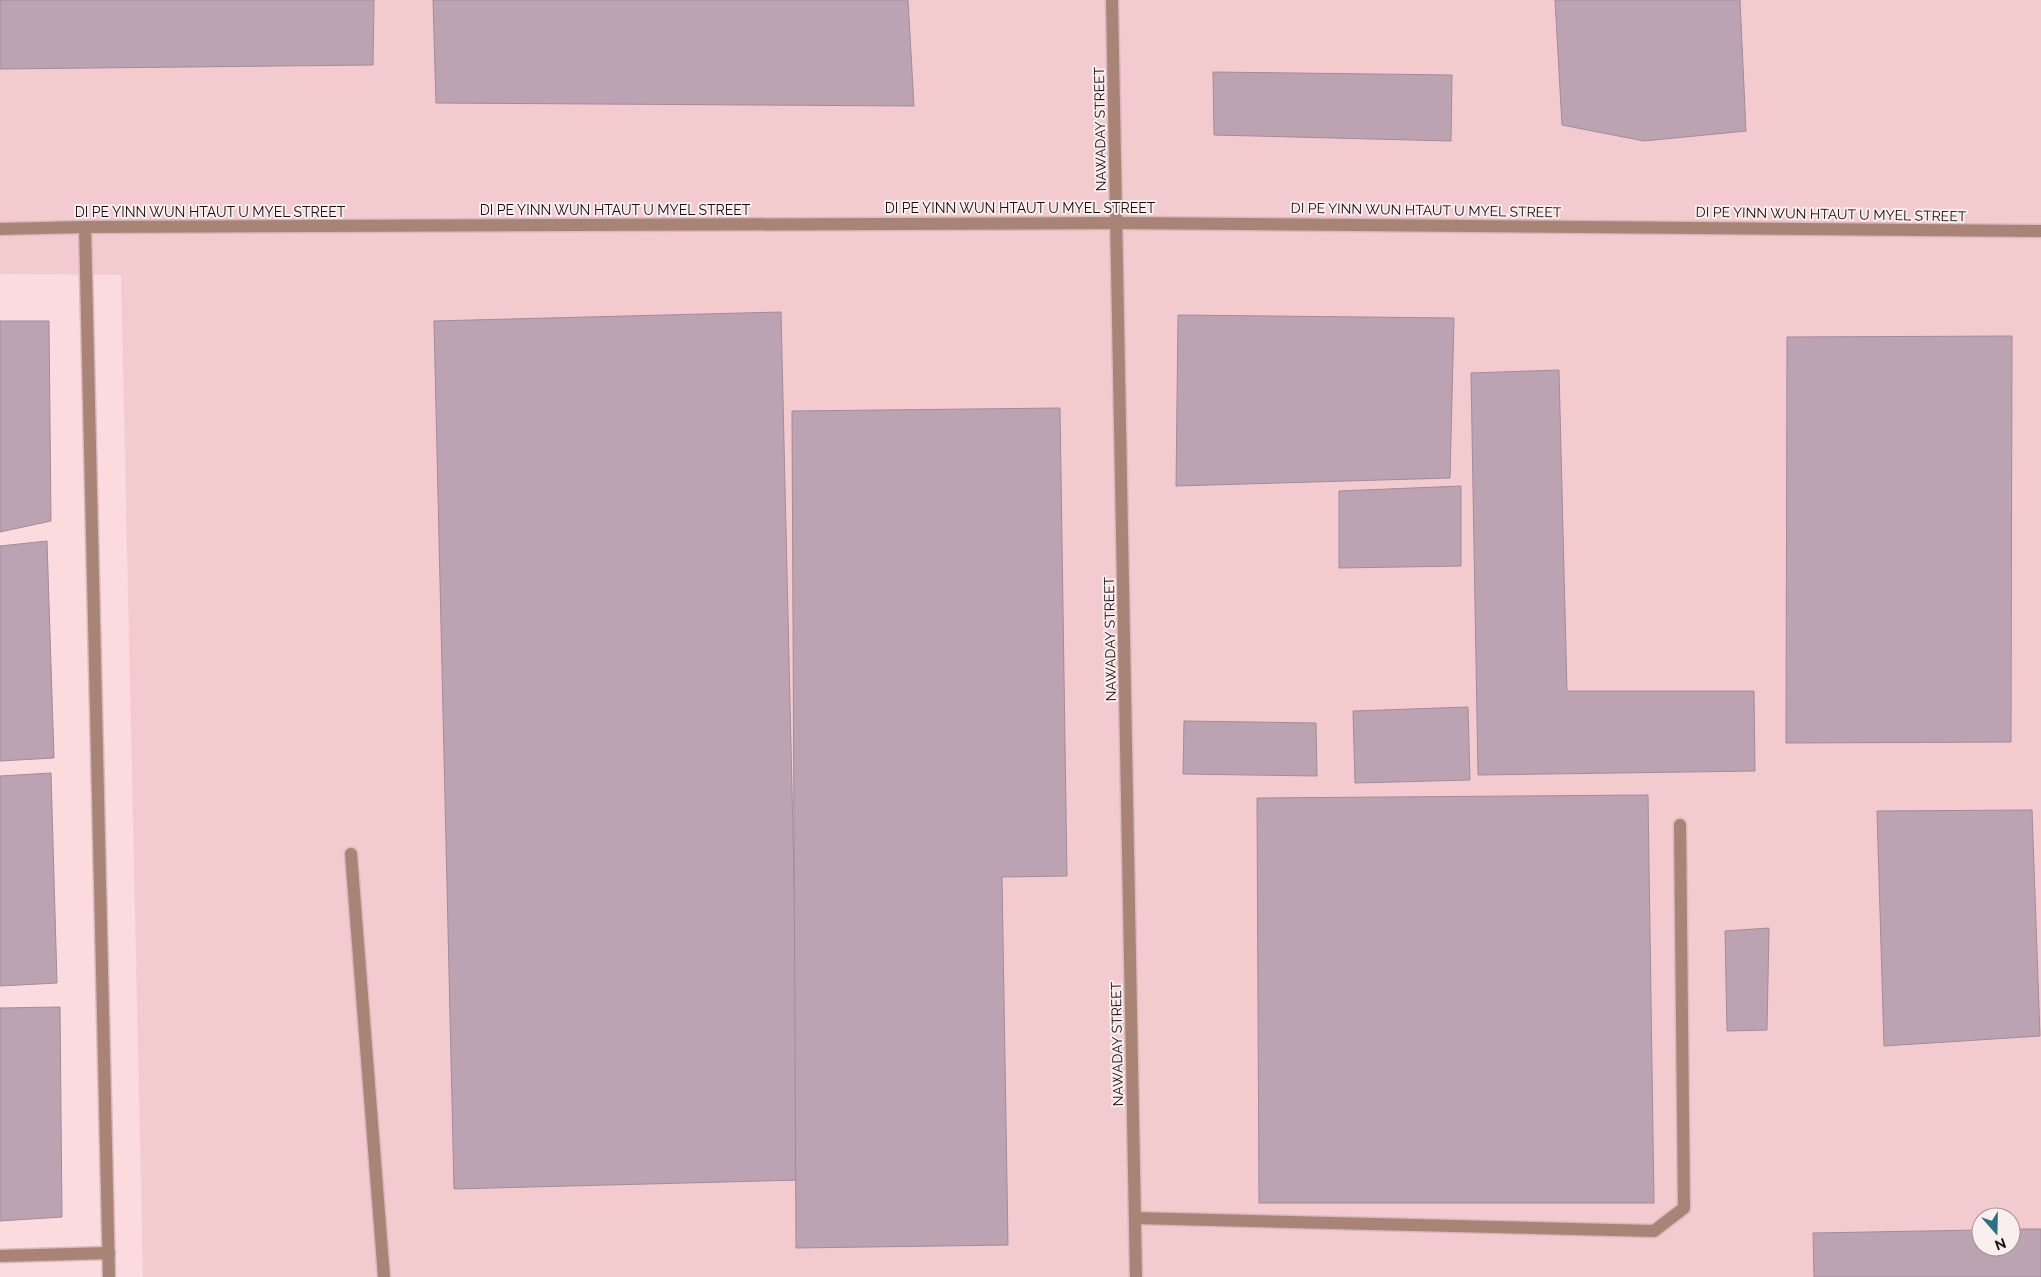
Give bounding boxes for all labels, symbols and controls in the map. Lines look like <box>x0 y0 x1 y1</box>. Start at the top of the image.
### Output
street label: NAWADAY STREET <box>1091 66 1109 191</box>
street label: DI PE YINN WUN HTAUT U MYEL STREET <box>885 200 1156 216</box>
street label: DI PE YINN WUN HTAUT U MYEL STREET <box>1291 200 1562 220</box>
street label: DI PE YINN WUN HTAUT U MYEL STREET <box>480 202 751 218</box>
street label: DI PE YINN WUN HTAUT U MYEL STREET <box>75 204 346 220</box>
street label: DI PE YINN WUN HTAUT U MYEL STREET <box>1696 204 1967 224</box>
street label: NAWADAY STREET <box>1101 576 1119 701</box>
street label: NAWADAY STREET <box>1108 981 1126 1106</box>
north arrow <box>1971 1207 2021 1257</box>
text: N <box>1993 1235 2008 1254</box>

